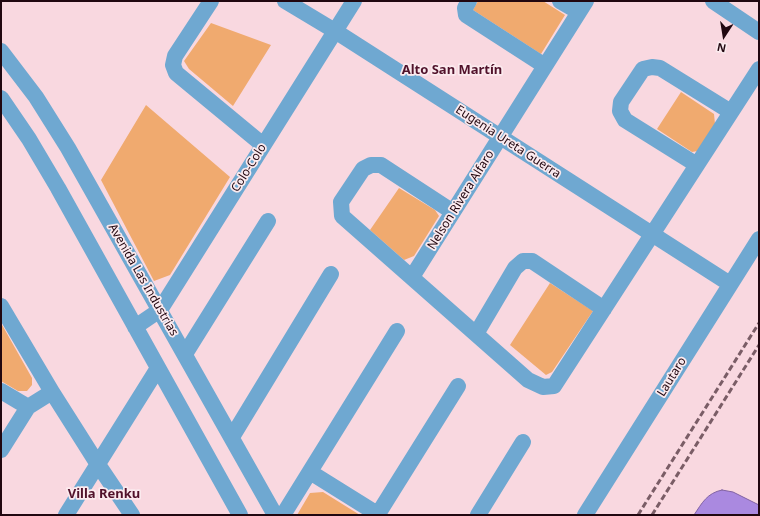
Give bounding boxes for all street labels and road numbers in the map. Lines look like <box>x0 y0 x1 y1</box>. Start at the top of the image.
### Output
street label: Eugenia Ureta Guerra <box>453 103 563 181</box>
street label: Colo-Colo <box>229 141 269 195</box>
street label: Nelson Rivera Alfaro <box>425 148 497 252</box>
street label: Avenida Las Industrias <box>105 221 181 339</box>
street label: Lautaro <box>654 355 690 399</box>

